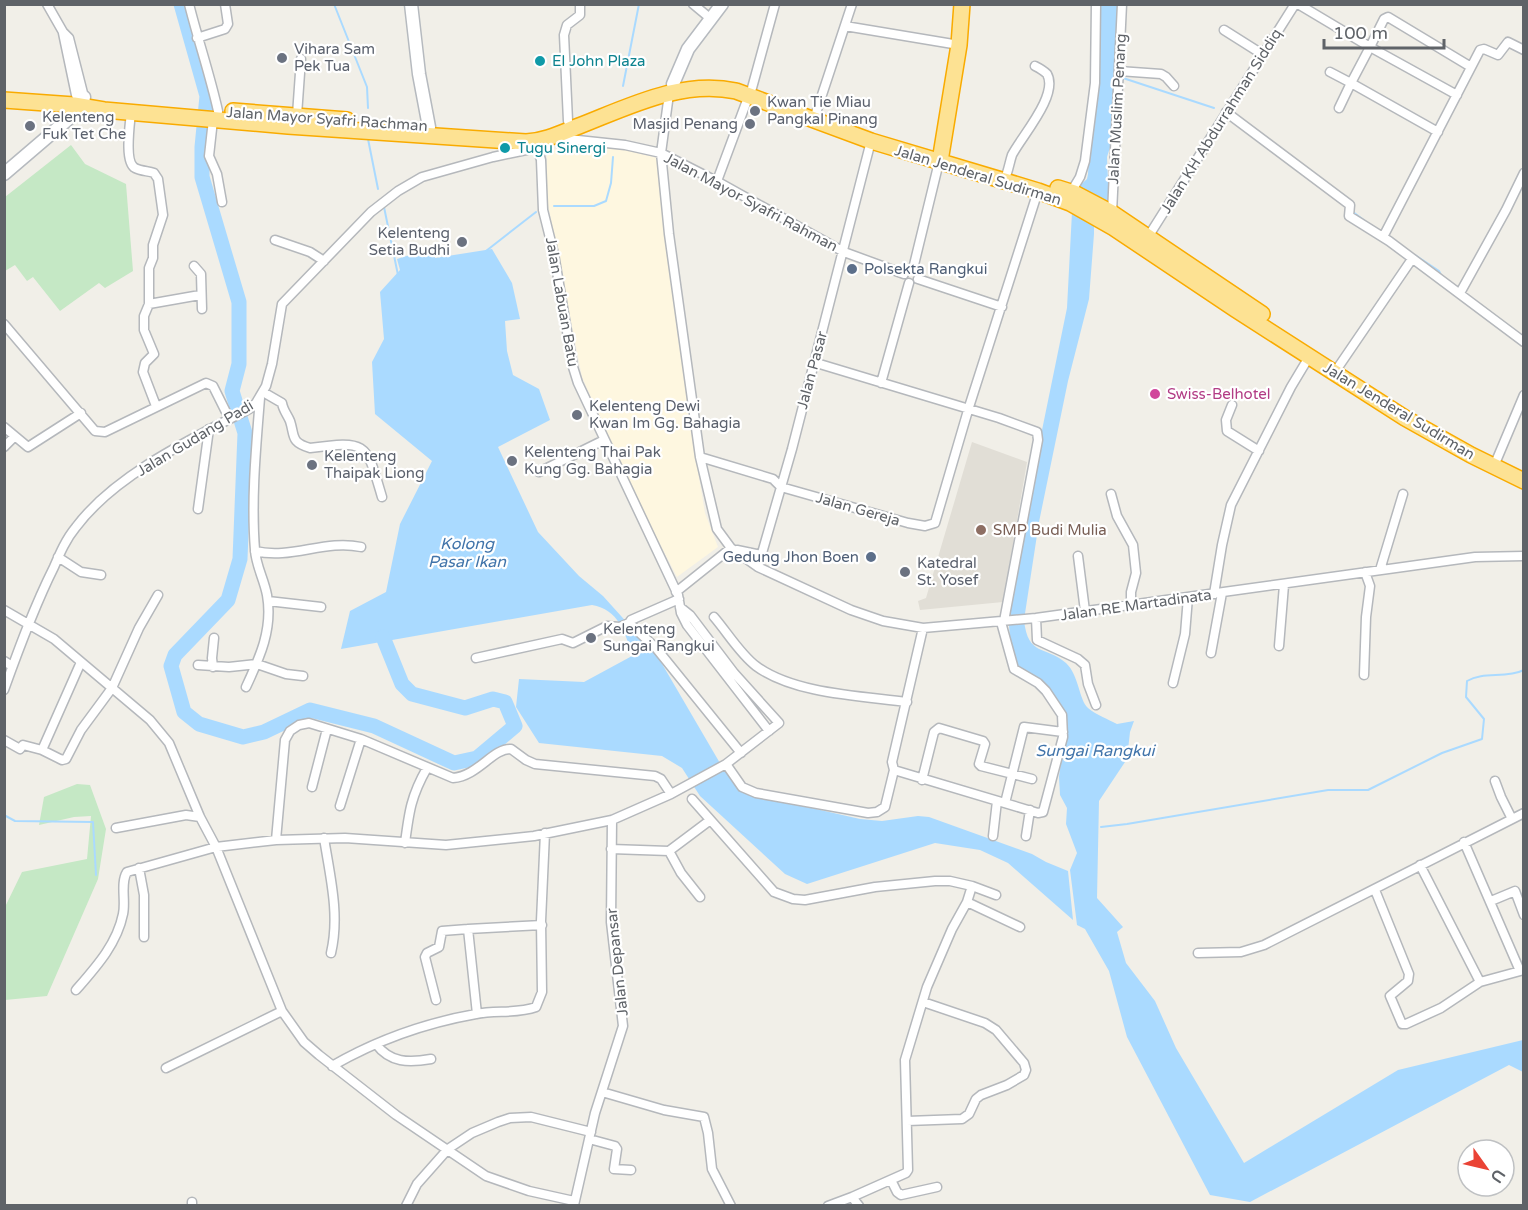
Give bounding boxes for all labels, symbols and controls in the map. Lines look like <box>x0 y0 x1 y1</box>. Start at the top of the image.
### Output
scale bar <box>1324 12 1444 50</box>
text: 100 m <box>1333 22 1388 44</box>
street label: Jalan KH Abdurrahman Siddiq <box>1157 25 1285 217</box>
street label: Jalan Muslim Penang <box>1104 33 1130 185</box>
place label: Vihara Sam Pek Tua <box>294 40 375 75</box>
marker: Vihara Sam Pek Tua <box>275 51 289 65</box>
place label: El John Plaza <box>552 52 646 70</box>
marker: El John Plaza <box>533 54 547 68</box>
place label: Kwan Tie Miau Pangkal Pinang <box>767 93 878 128</box>
street label: Jalan Mayor Syafri Rachman <box>226 103 428 135</box>
marker: Kwan Tie Miau Pangkal Pinang <box>748 104 762 118</box>
place label: Kelenteng Fuk Tet Che <box>42 108 126 143</box>
place label: Masjid Penang <box>632 115 738 133</box>
marker: Masjid Penang <box>743 117 757 131</box>
marker: Kelenteng Fuk Tet Che <box>23 119 37 133</box>
place label: Tugu Sinergi <box>517 139 606 157</box>
marker: Tugu Sinergi <box>498 141 512 155</box>
street label: Jalan Jenderal Sudirman <box>892 141 1064 209</box>
street label: Jalan Mayor Syafri Rahman <box>661 149 841 255</box>
place label: Kelenteng Setia Budhi <box>369 224 450 259</box>
marker: Kelenteng Setia Budhi <box>455 235 469 249</box>
street label: Jalan Labuan Batu <box>542 236 582 368</box>
place label: Polsekta Rangkui <box>864 260 987 278</box>
marker: Polsekta Rangkui <box>845 262 859 276</box>
street label: Jalan Pasar <box>793 329 831 411</box>
street label: Jalan Jenderal Sudirman <box>1320 359 1478 463</box>
place label: Swiss-Belhotel <box>1167 385 1271 403</box>
marker: Swiss-Belhotel <box>1148 387 1162 401</box>
street label: Jalan Gudang Padi <box>133 396 257 480</box>
place label: Kelenteng Dewi Kwan Im Gg. Bahagia <box>589 397 741 432</box>
marker: Kelenteng Dewi Kwan Im Gg. Bahagia <box>570 408 584 422</box>
place label: Kelenteng Thai Pak Kung Gg. Bahagia <box>524 443 661 478</box>
place label: Kelenteng Thaipak Liong <box>324 447 424 482</box>
marker: Kelenteng Thai Pak Kung Gg. Bahagia <box>505 454 519 468</box>
marker: Kelenteng Thaipak Liong <box>305 458 319 472</box>
street label: Jalan Gereja <box>814 488 902 530</box>
place label: SMP Budi Mulia <box>993 521 1107 539</box>
marker: SMP Budi Mulia <box>974 523 988 537</box>
water label: Kolong Pasar Ikan <box>428 534 507 572</box>
place label: Gedung Jhon Boen <box>723 548 859 566</box>
marker: Gedung Jhon Boen <box>864 550 878 564</box>
place label: Katedral St. Yosef <box>917 554 979 589</box>
marker: Katedral St. Yosef <box>898 565 912 579</box>
street label: Jalan RE Martadinata <box>1059 585 1213 625</box>
place label: Kelenteng Sungai Rangkui <box>603 620 715 655</box>
marker: Kelenteng Sungai Rangkui <box>584 631 598 645</box>
water label: Sungai Rangkui <box>1035 741 1157 761</box>
street label: Jalan Depansar <box>602 907 632 1017</box>
north arrow <box>1456 1138 1516 1198</box>
text: U <box>1486 1165 1509 1186</box>

